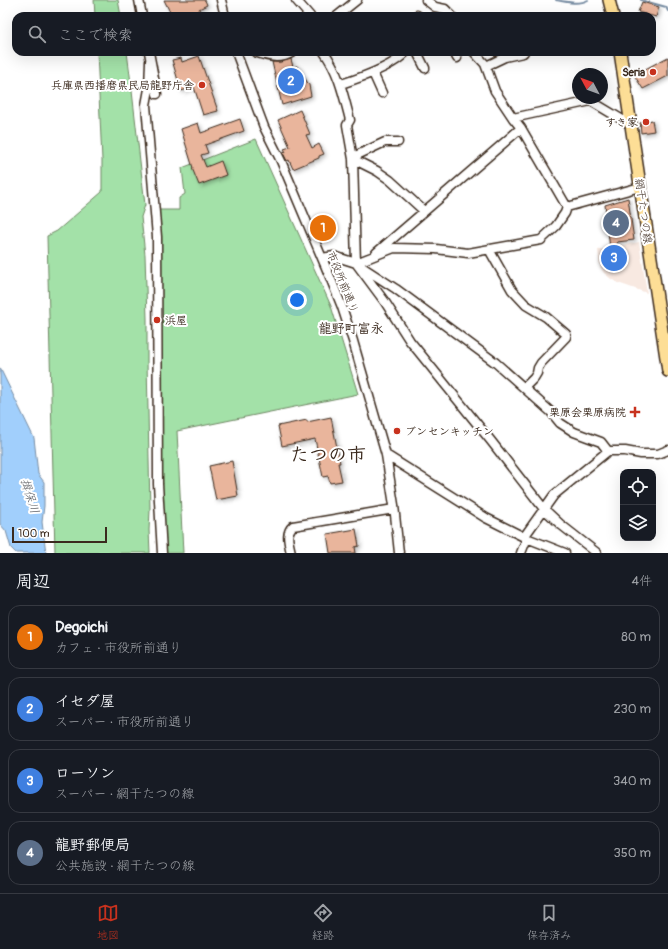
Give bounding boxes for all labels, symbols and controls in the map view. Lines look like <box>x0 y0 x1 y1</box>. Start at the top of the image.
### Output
search box <box>12 12 656 56</box>
icon: search <box>26 23 48 45</box>
text: ここで検索 <box>58 26 133 45</box>
pin: 2 <box>278 66 304 96</box>
place label: Seria <box>622 66 645 79</box>
marker: Seria <box>648 67 658 77</box>
north arrow <box>572 68 608 104</box>
place label: 兵庫県西播磨県民局龍野庁舎 <box>51 79 194 92</box>
marker: 兵庫県西播磨県民局龍野庁舎 <box>197 80 207 90</box>
place label: すき家 <box>605 116 638 129</box>
marker: すき家 <box>641 117 651 127</box>
street label: 網干たつの線 <box>632 177 655 245</box>
pin: 4 <box>603 208 629 238</box>
pin: 1 <box>310 213 336 243</box>
pin: 3 <box>601 243 627 273</box>
street label: 市役所前通り <box>324 249 361 315</box>
your location <box>287 290 307 310</box>
place label: 浜屋 <box>165 314 187 327</box>
marker: 浜屋 <box>152 315 162 325</box>
district label: 龍野町富永 <box>318 321 384 337</box>
place label: 栗原会栗原病院 <box>549 406 626 419</box>
marker: 栗原会栗原病院 <box>629 406 641 418</box>
place label: ブンセンキッチン <box>405 425 494 438</box>
marker: ブンセンキッチン <box>392 426 402 436</box>
district label: たつの市 <box>290 443 366 467</box>
map controls <box>620 469 656 541</box>
button: locate <box>620 469 656 505</box>
water label: 揖保川 <box>17 477 42 516</box>
button: layers <box>620 505 656 541</box>
scale bar <box>12 525 107 544</box>
text: 100 m <box>18 527 49 540</box>
text: 周辺 <box>16 571 50 592</box>
text: 4件 <box>631 573 652 589</box>
text: Degoichi <box>55 618 108 637</box>
text: 1 <box>27 629 33 645</box>
text: 80 m <box>621 629 651 645</box>
text: カフェ · 市役所前通り <box>55 640 182 656</box>
text: イセダ屋 <box>55 692 115 711</box>
text: 2 <box>26 701 34 717</box>
text: 230 m <box>614 701 651 717</box>
text: スーパー · 市役所前通り <box>55 714 194 730</box>
text: ローソン <box>55 764 115 783</box>
text: 3 <box>26 773 34 789</box>
text: 340 m <box>613 773 651 789</box>
text: スーパー · 網干たつの線 <box>55 786 194 802</box>
text: 龍野郵便局 <box>55 836 130 855</box>
text: 4 <box>26 845 34 861</box>
text: 350 m <box>613 845 651 861</box>
text: 公共施設 · 網干たつの線 <box>55 858 195 874</box>
tab: 地図 <box>97 902 119 942</box>
tab: 経路 <box>312 902 334 942</box>
tab: 保存済み <box>527 902 571 942</box>

